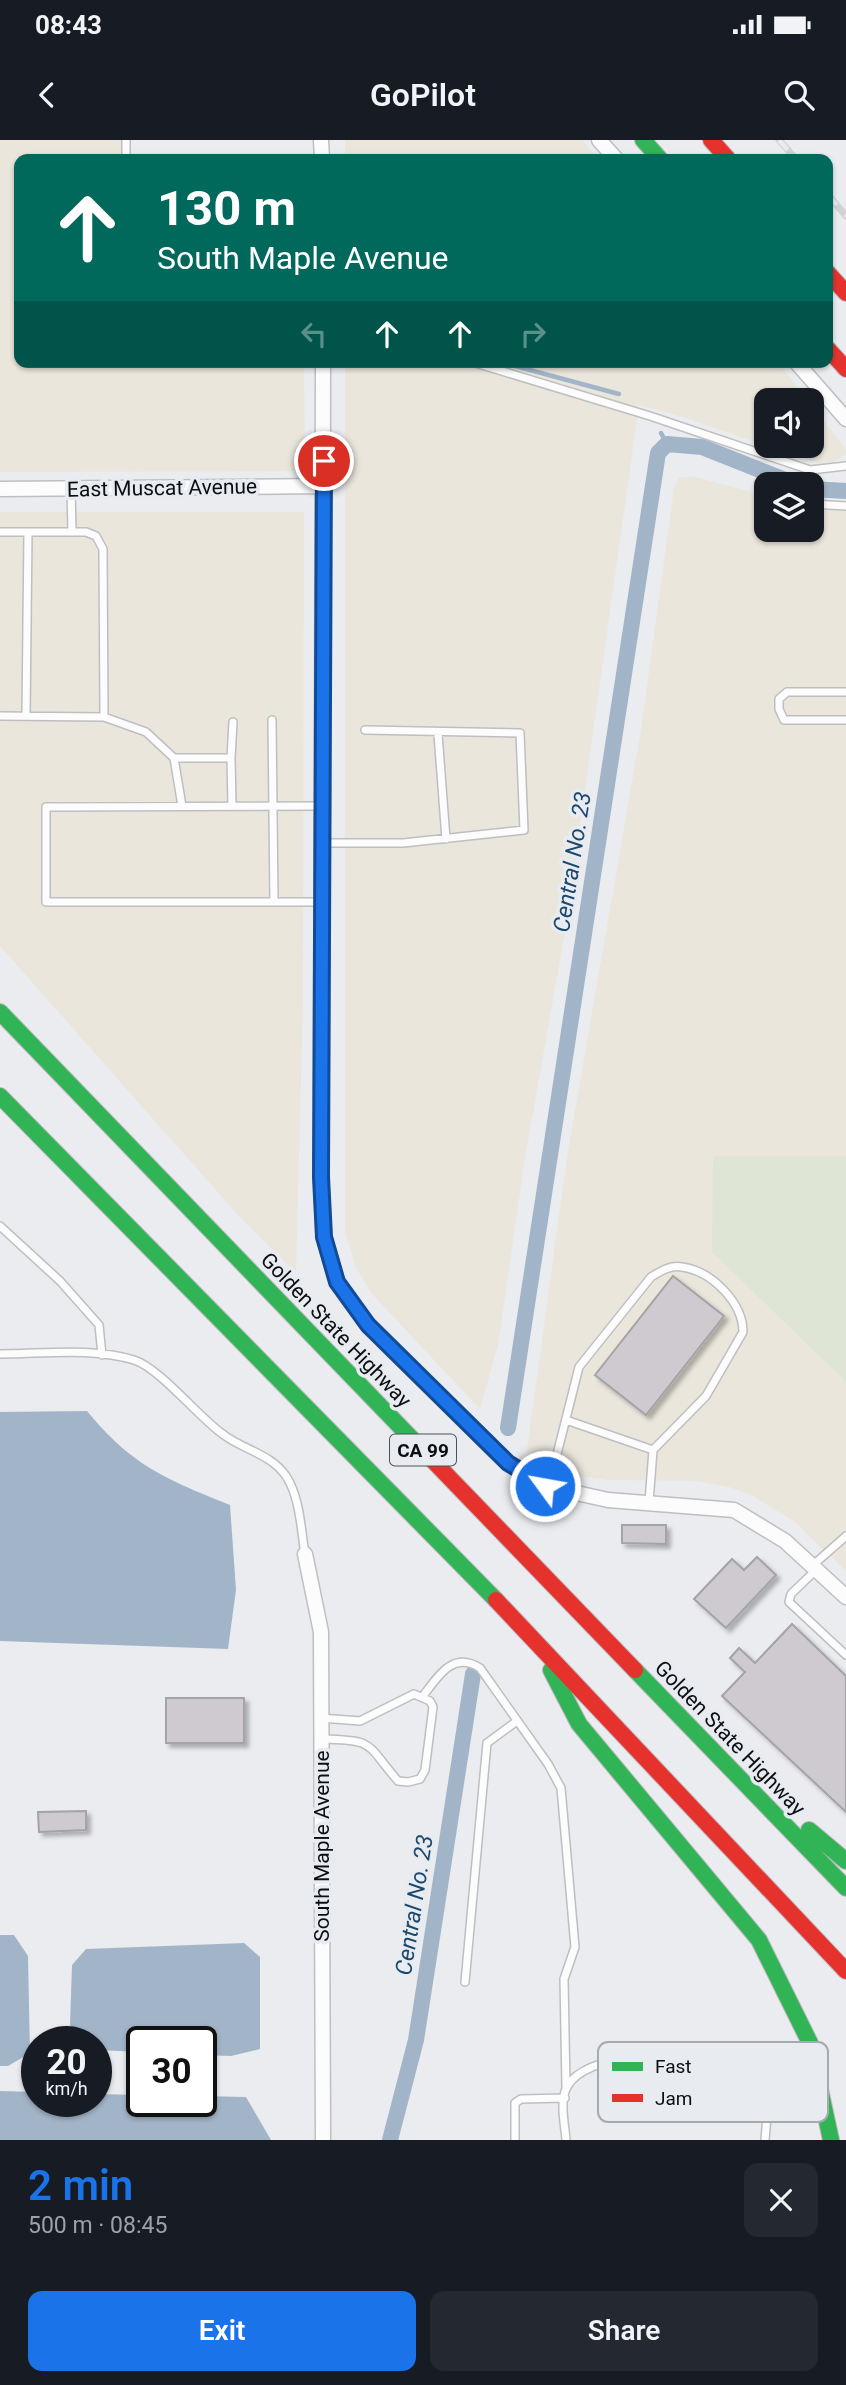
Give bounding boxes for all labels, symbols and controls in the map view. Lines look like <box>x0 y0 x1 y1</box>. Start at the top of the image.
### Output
text: 08:43 <box>35 10 102 40</box>
icon: back <box>28 76 66 114</box>
text: GoPilot <box>370 76 476 114</box>
icon: search <box>780 76 818 114</box>
text: 130 m <box>157 180 296 237</box>
icon: ahead <box>42 182 133 273</box>
text: South Maple Avenue <box>157 239 449 277</box>
icon: left <box>295 315 333 353</box>
icon: ahead <box>368 315 406 353</box>
icon: ahead <box>441 315 479 353</box>
icon: right <box>514 315 552 353</box>
map controls <box>754 388 824 542</box>
button: sound <box>754 388 824 458</box>
pin <box>294 431 354 491</box>
icon: arrive <box>305 442 343 480</box>
button: layers <box>754 472 824 542</box>
street label: East Muscat Avenue <box>67 474 257 502</box>
water label: Central No. 23 <box>548 790 597 934</box>
street label: Golden State Highway <box>256 1248 416 1412</box>
road number: CA 99 <box>390 1434 456 1466</box>
position arrow <box>508 1449 582 1523</box>
street label: Golden State Highway <box>650 1656 810 1820</box>
street label: South Maple Avenue <box>310 1750 334 1942</box>
water label: Central No. 23 <box>390 1833 439 1977</box>
speed limit sign: 30 <box>126 2026 217 2117</box>
text: 20 <box>46 2042 87 2083</box>
legend <box>598 2042 828 2122</box>
text: Fast <box>655 2055 692 2078</box>
text: km/h <box>45 2078 88 2099</box>
text: Jam <box>655 2087 692 2110</box>
text: 2 min <box>28 2161 133 2210</box>
button: close <box>744 2163 818 2237</box>
text: 500 m · 08:45 <box>28 2212 167 2239</box>
button: Exit <box>28 2291 416 2371</box>
button: Share <box>430 2291 818 2371</box>

